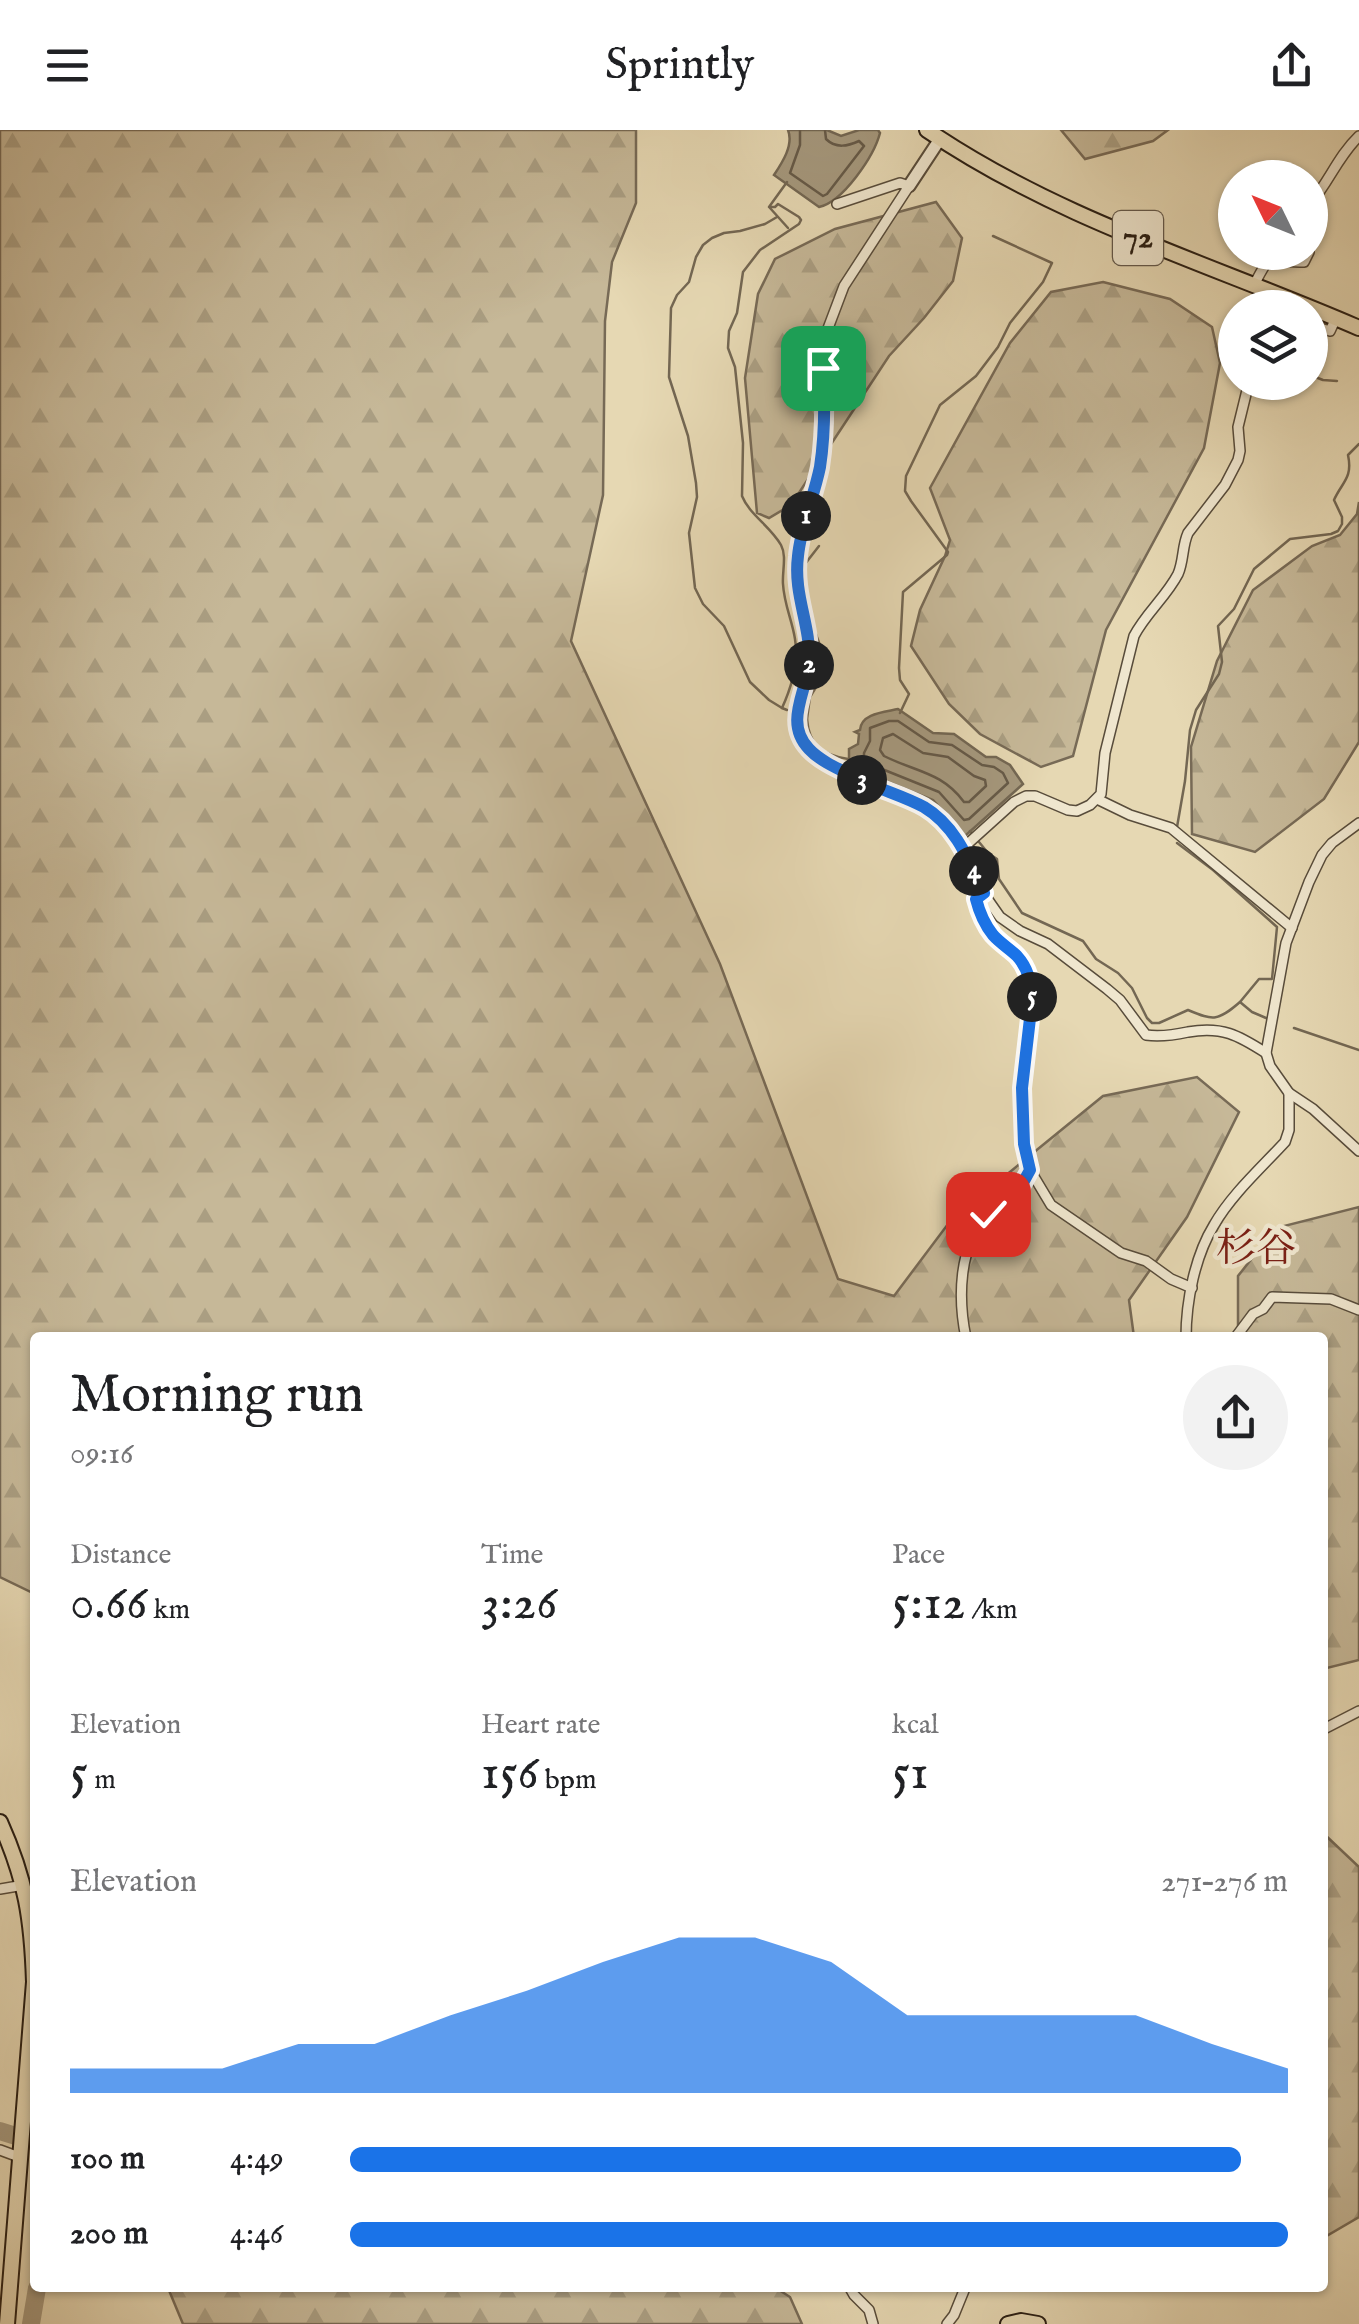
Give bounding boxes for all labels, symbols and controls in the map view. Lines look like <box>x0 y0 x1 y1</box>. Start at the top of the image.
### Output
text: Sprintly <box>605 37 754 94</box>
icon: menu <box>40 38 95 93</box>
icon: share <box>1264 38 1319 93</box>
north arrow <box>1218 160 1328 270</box>
map controls <box>1218 160 1328 400</box>
road number: 72 <box>1113 211 1163 265</box>
button: layers <box>1218 290 1328 400</box>
pin <box>781 326 866 411</box>
icon: arrive <box>796 341 851 396</box>
pin: 1 <box>781 491 831 541</box>
text: 1 <box>801 498 811 533</box>
pin: 2 <box>784 640 834 690</box>
text: 2 <box>802 647 816 682</box>
pin: 3 <box>837 755 887 805</box>
text: 3 <box>857 762 867 797</box>
pin: 4 <box>949 846 999 896</box>
text: 4 <box>967 853 981 888</box>
pin: 5 <box>1007 972 1057 1022</box>
text: 5 <box>1027 979 1037 1014</box>
pin <box>946 1172 1031 1257</box>
icon: check <box>961 1187 1016 1242</box>
district label: 杉谷 <box>1216 1225 1296 1276</box>
text: Morning run <box>70 1361 364 1431</box>
button: share <box>1183 1365 1288 1470</box>
text: 09:16 <box>70 1434 134 1475</box>
text: Distance <box>70 1538 171 1573</box>
text: Time <box>481 1538 543 1573</box>
text: Pace <box>892 1538 945 1573</box>
text: 0.66 <box>70 1573 147 1636</box>
text: 3:26 <box>481 1573 557 1636</box>
text: 5:12 <box>892 1573 965 1636</box>
text: km <box>147 1593 190 1628</box>
text: /km <box>965 1593 1018 1628</box>
text: Elevation <box>70 1708 181 1743</box>
text: Heart rate <box>481 1708 600 1743</box>
text: kcal <box>892 1708 939 1743</box>
text: 5 <box>70 1743 88 1806</box>
text: 156 <box>481 1743 539 1806</box>
text: 51 <box>892 1743 929 1806</box>
text: m <box>88 1763 116 1798</box>
text: bpm <box>539 1763 597 1798</box>
text: Elevation <box>70 1862 197 1903</box>
text: 271–276 m <box>1161 1862 1288 1903</box>
text: 100 m <box>70 2139 145 2180</box>
text: 4:49 <box>230 2139 284 2180</box>
text: 200 m <box>70 2214 148 2255</box>
text: 4:46 <box>230 2214 283 2255</box>

